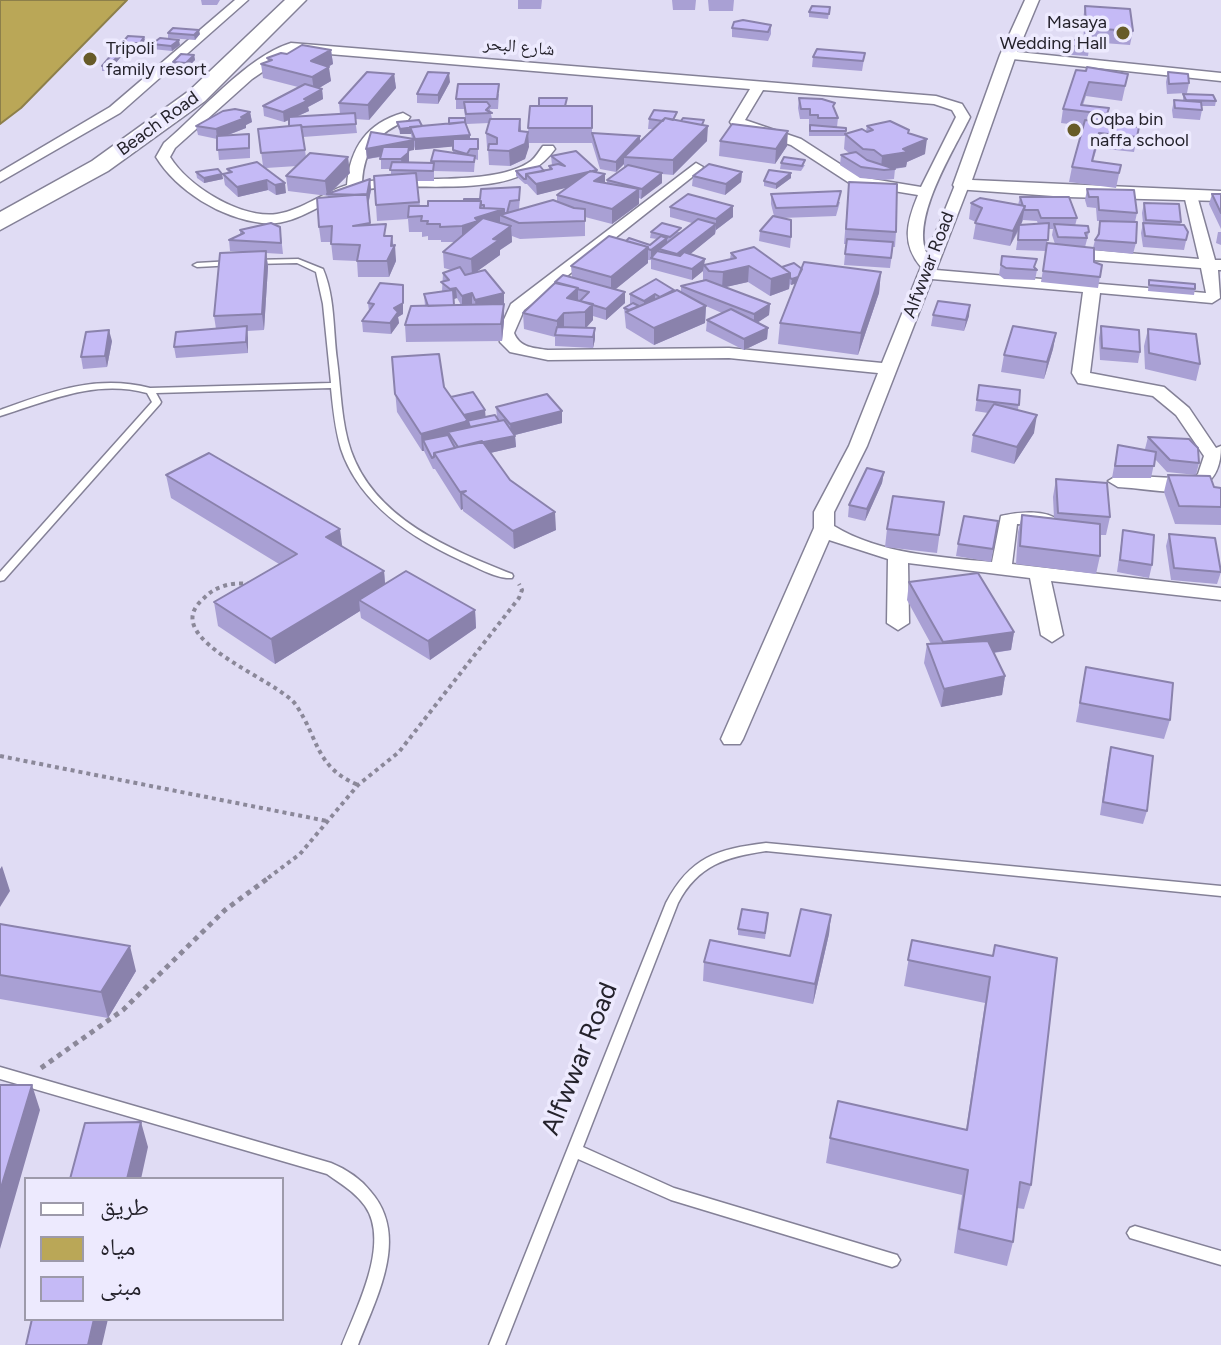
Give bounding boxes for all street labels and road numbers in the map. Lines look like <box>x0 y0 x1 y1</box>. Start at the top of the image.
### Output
street label: شارع البحر <box>483 33 555 61</box>
street label: Beach Road <box>113 87 203 161</box>
street label: Alfwwar Road <box>899 209 959 321</box>
street label: Alfwwar Road <box>535 978 625 1140</box>

